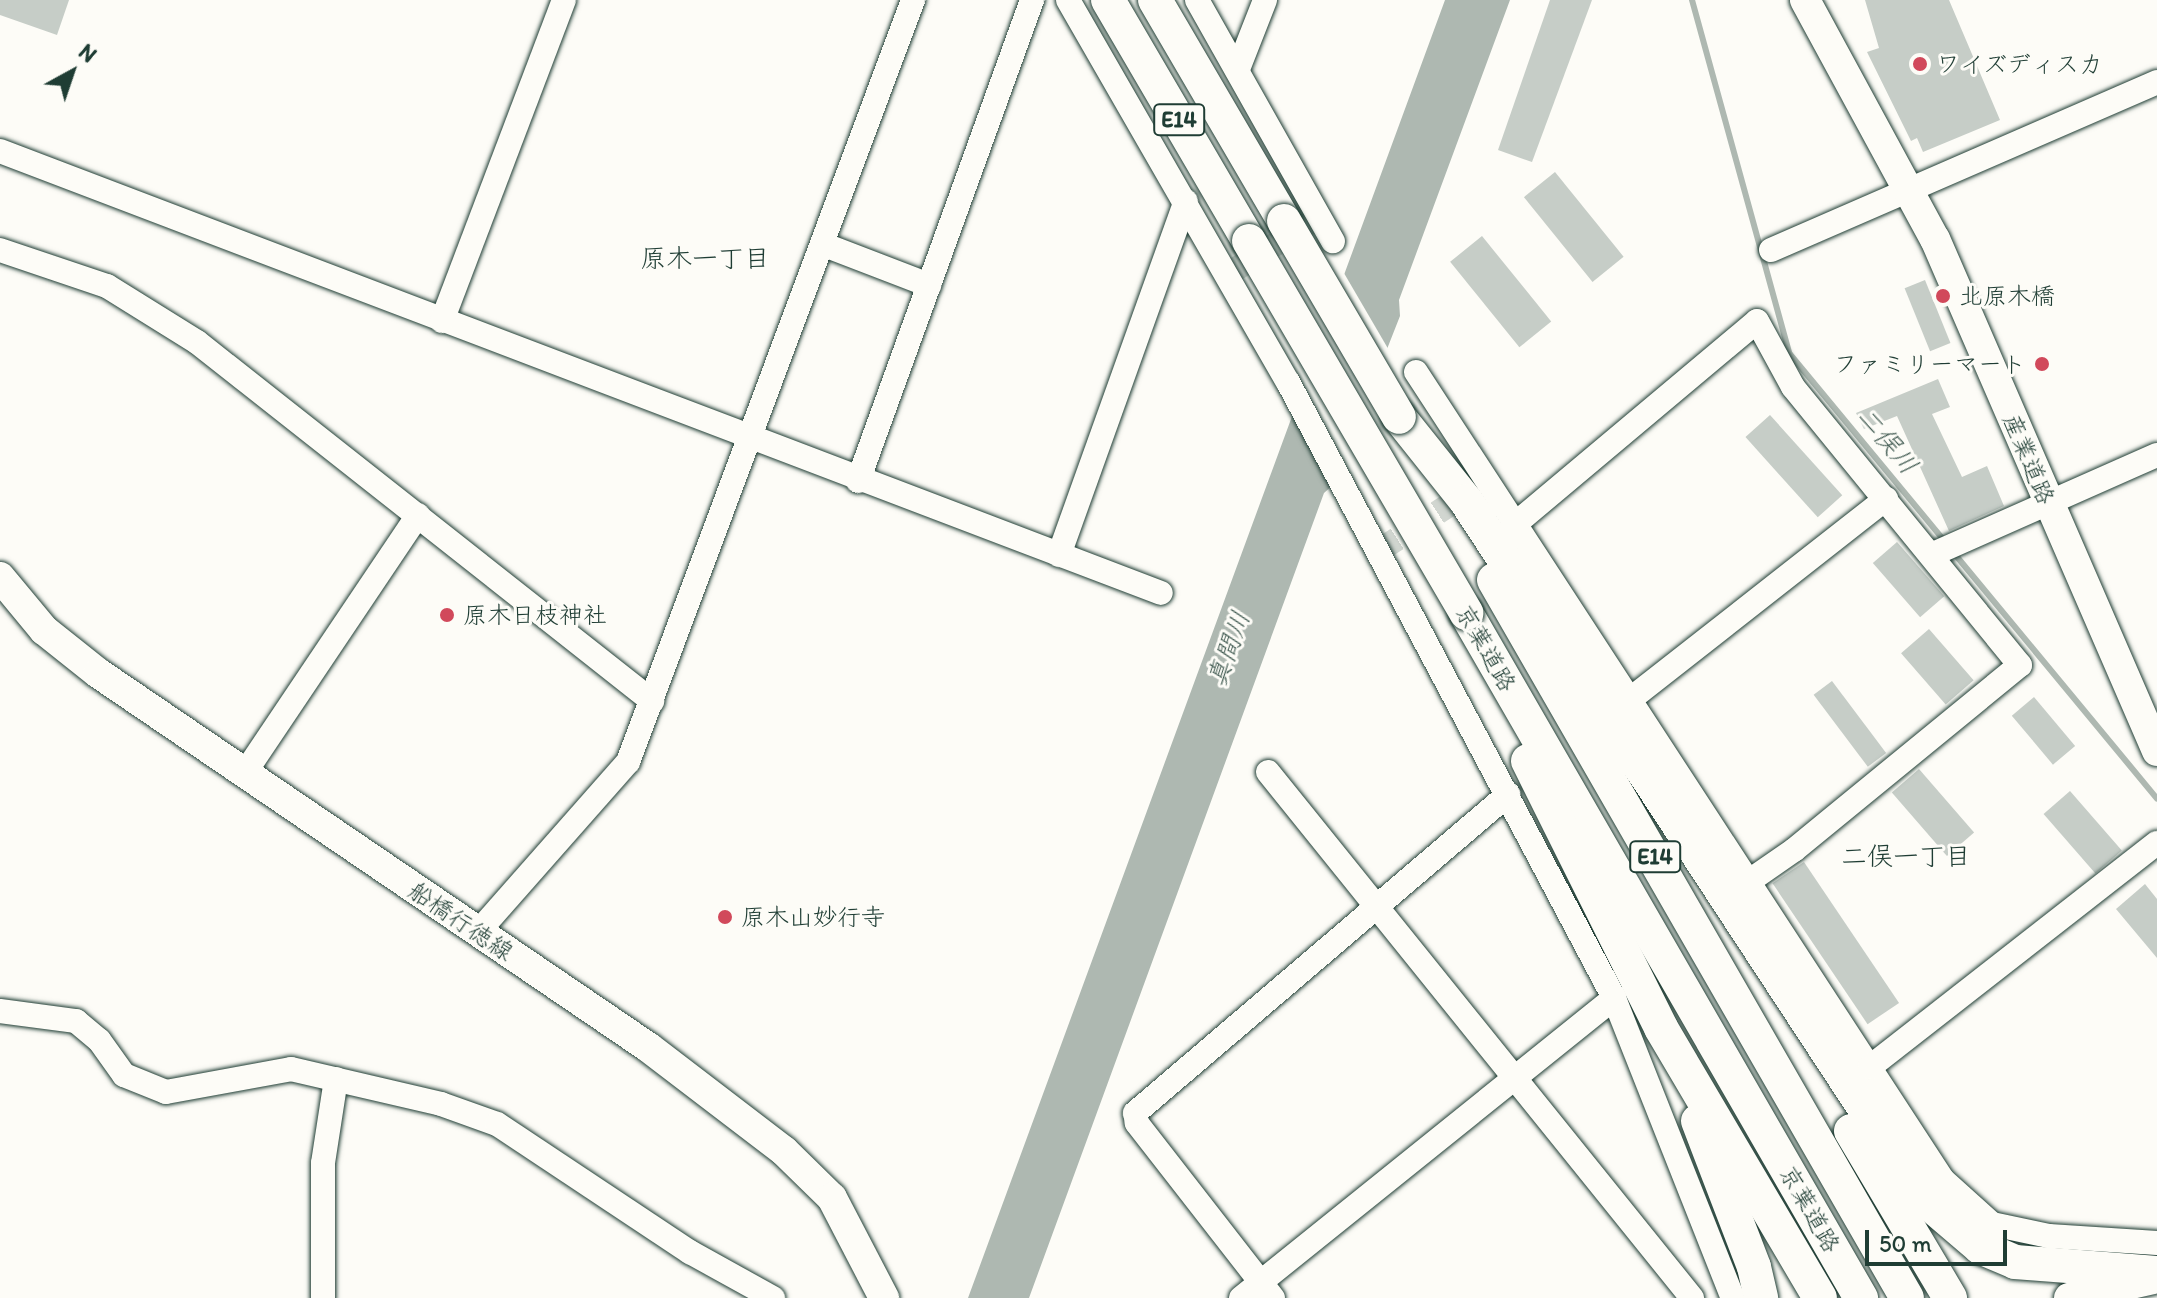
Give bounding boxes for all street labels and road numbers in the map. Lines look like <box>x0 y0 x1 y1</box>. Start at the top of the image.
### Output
road number: E14 <box>1153 102 1205 138</box>
street label: 産業道路 <box>1997 409 2061 509</box>
street label: 京葉道路 <box>1450 599 1522 697</box>
road number: E14 <box>1629 839 1681 875</box>
street label: 船橋行徳線 <box>403 876 519 966</box>
street label: 京葉道路 <box>1774 1160 1846 1258</box>

